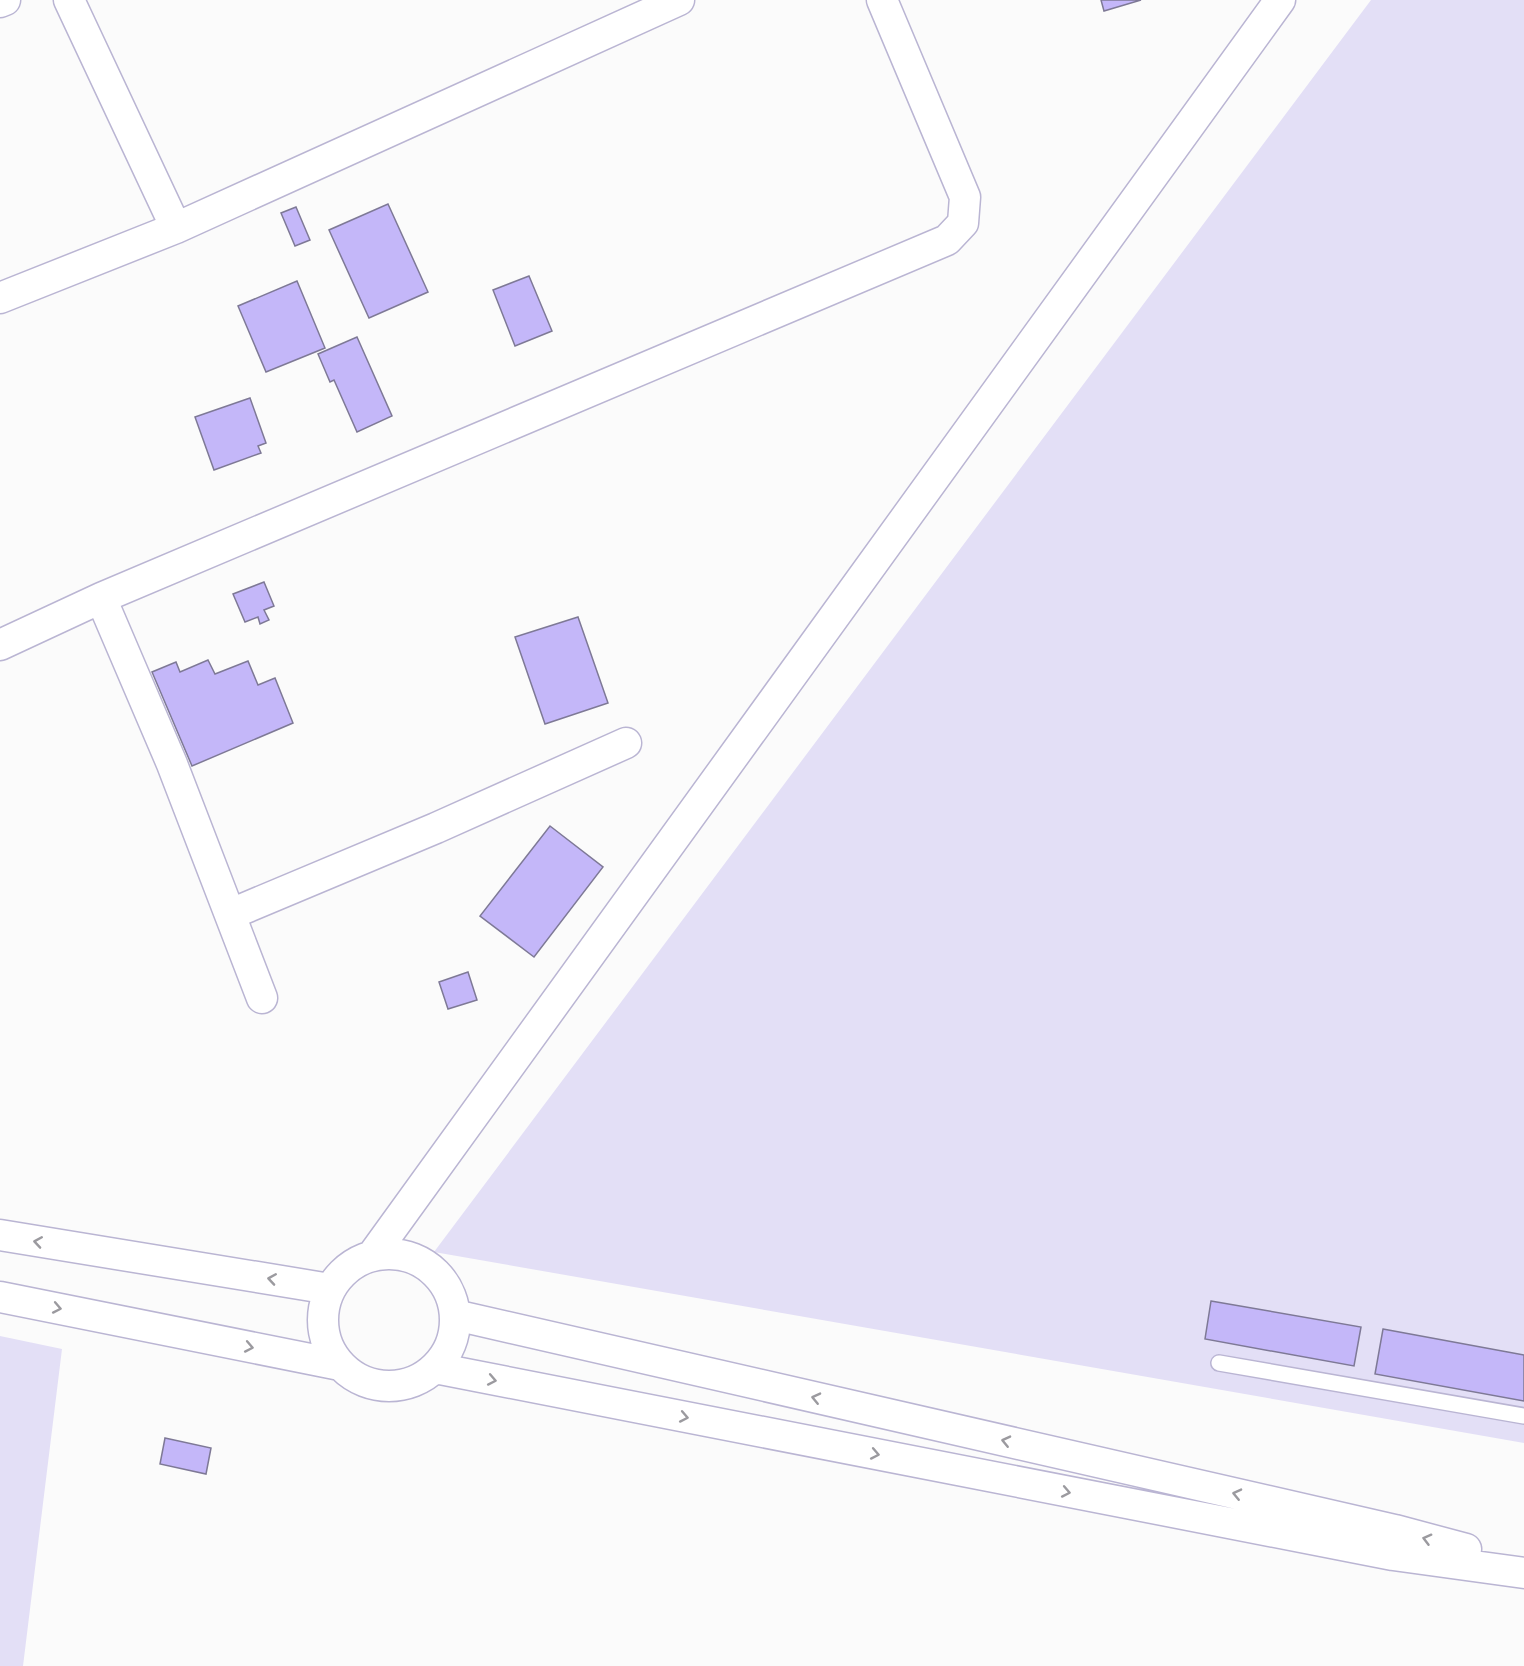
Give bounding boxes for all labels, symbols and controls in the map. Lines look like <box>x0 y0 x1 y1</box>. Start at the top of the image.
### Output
one-way arrow <box>33 1236 43 1248</box>
one-way arrow <box>267 1274 277 1286</box>
one-way arrow <box>52 1301 62 1314</box>
one-way arrow <box>243 1340 253 1353</box>
one-way arrow <box>487 1373 497 1386</box>
one-way arrow <box>811 1392 821 1405</box>
one-way arrow <box>678 1410 688 1423</box>
one-way arrow <box>1001 1435 1011 1448</box>
one-way arrow <box>870 1447 880 1460</box>
one-way arrow <box>1061 1485 1071 1498</box>
one-way arrow <box>1232 1488 1242 1501</box>
one-way arrow <box>1422 1533 1432 1546</box>

